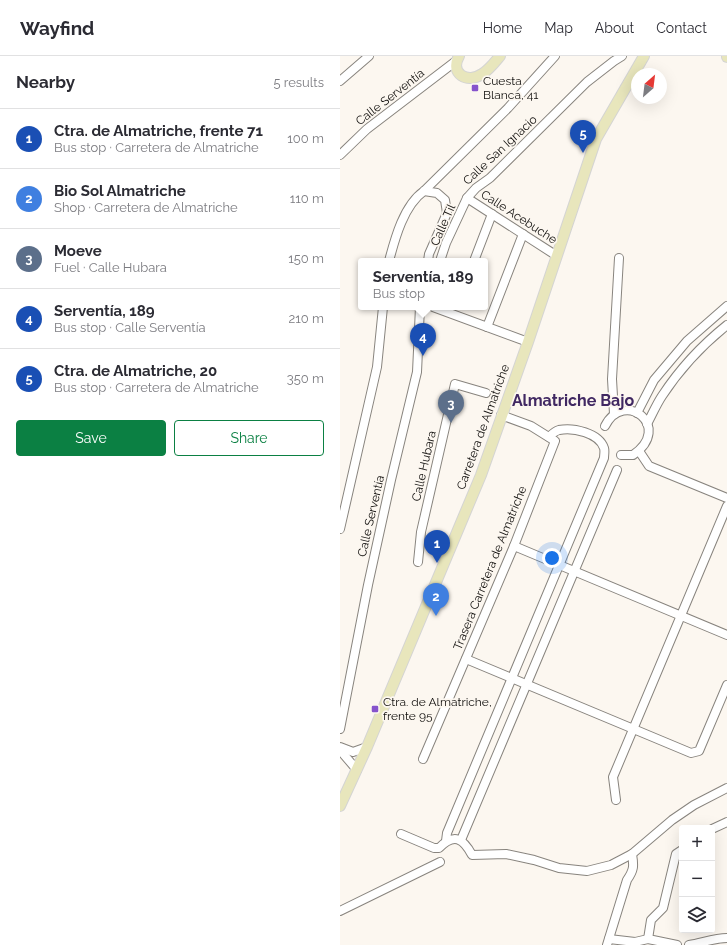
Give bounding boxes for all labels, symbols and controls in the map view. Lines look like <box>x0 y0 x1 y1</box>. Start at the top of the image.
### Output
text: Wayfind <box>20 17 94 39</box>
text: Home <box>483 20 522 36</box>
text: Map <box>544 20 573 36</box>
text: About <box>595 20 634 36</box>
text: Contact <box>656 20 707 36</box>
street label: Calle Serventía <box>353 66 427 128</box>
north arrow <box>631 68 667 104</box>
text: Nearby <box>16 72 75 92</box>
place label: Cuesta Blanca, 41 <box>483 74 538 102</box>
text: 5 results <box>273 75 324 90</box>
marker: Cuesta Blanca, 41 <box>470 83 480 93</box>
street label: Calle San Ignacio <box>460 112 540 188</box>
pin: 5 <box>570 120 596 153</box>
text: Ctra. de Almatriche, frente 71 <box>54 122 263 140</box>
text: 1 <box>26 131 32 146</box>
text: 100 m <box>287 131 324 146</box>
text: Bus stop · Carretera de Almatriche <box>54 140 259 155</box>
text: Bio Sol Almatriche <box>54 182 186 200</box>
street label: Calle Acebuche <box>478 187 560 247</box>
text: 2 <box>25 191 33 206</box>
text: 110 m <box>290 191 324 206</box>
text: Shop · Carretera de Almatriche <box>54 200 238 215</box>
street label: Calle Til <box>428 201 459 248</box>
text: Moeve <box>54 242 102 260</box>
text: 3 <box>25 251 33 266</box>
text: 150 m <box>288 251 324 266</box>
popup <box>358 258 488 310</box>
text: Fuel · Calle Hubara <box>54 260 167 275</box>
text: Serventía, 189 <box>373 268 473 286</box>
text: Bus stop <box>373 286 425 301</box>
text: Serventía, 189 <box>54 302 155 320</box>
text: 4 <box>25 311 33 326</box>
text: 210 m <box>288 311 324 326</box>
text: Bus stop · Calle Serventía <box>54 320 206 335</box>
pin: 4 <box>410 323 436 356</box>
text: Ctra. de Almatriche, 20 <box>54 362 217 380</box>
street label: Carretera de Almatriche <box>454 362 512 492</box>
text: 5 <box>25 371 33 386</box>
text: 350 m <box>287 371 324 386</box>
text: Bus stop · Carretera de Almatriche <box>54 380 259 395</box>
pin: 3 <box>438 390 464 423</box>
district label: Almatriche Bajo <box>512 391 634 410</box>
button: Save <box>16 420 166 456</box>
button: Share <box>174 420 324 456</box>
street label: Calle Hubara <box>409 429 439 503</box>
street label: Calle Serventía <box>355 474 387 558</box>
street label: Trasera Carretera de Almatriche <box>451 484 529 652</box>
pin: 1 <box>424 530 450 563</box>
your location <box>542 548 562 568</box>
pin: 2 <box>423 583 449 616</box>
place label: Ctra. de Almatriche, frente 95 <box>383 695 492 723</box>
marker: Ctra. de Almatriche, frente 95 <box>370 704 380 714</box>
map controls <box>679 825 715 933</box>
button: + <box>679 825 715 861</box>
button: − <box>679 861 715 897</box>
button: layers <box>679 897 715 933</box>

